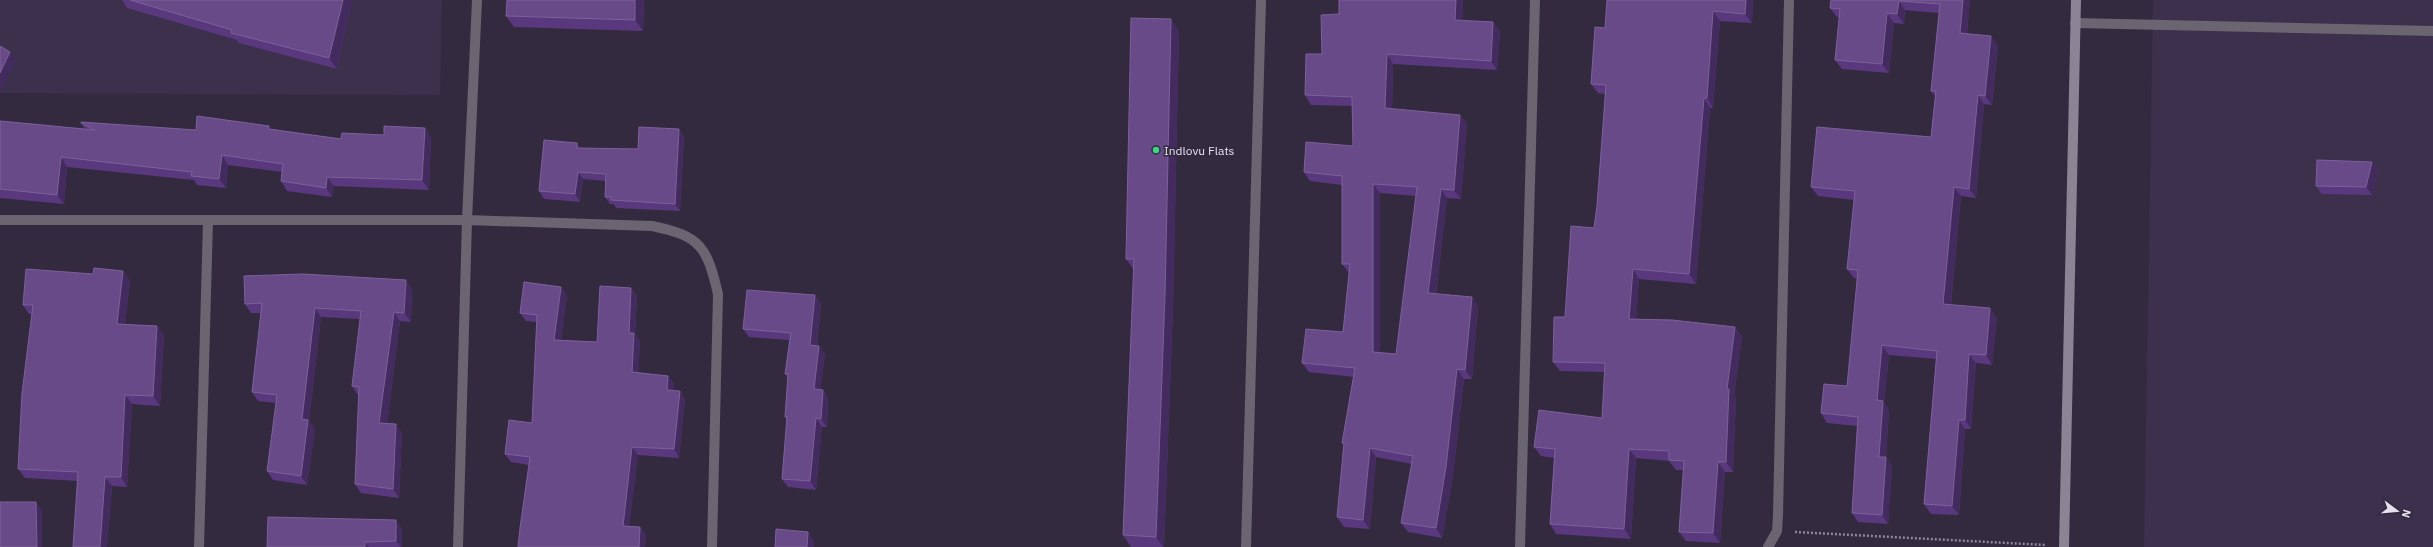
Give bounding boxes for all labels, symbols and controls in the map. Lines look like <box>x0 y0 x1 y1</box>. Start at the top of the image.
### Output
place label: Indlovu Flats <box>1164 143 1235 158</box>
marker: Indlovu Flats <box>1151 145 1161 155</box>
north arrow <box>2377 491 2417 531</box>
text: N <box>2399 508 2414 520</box>

